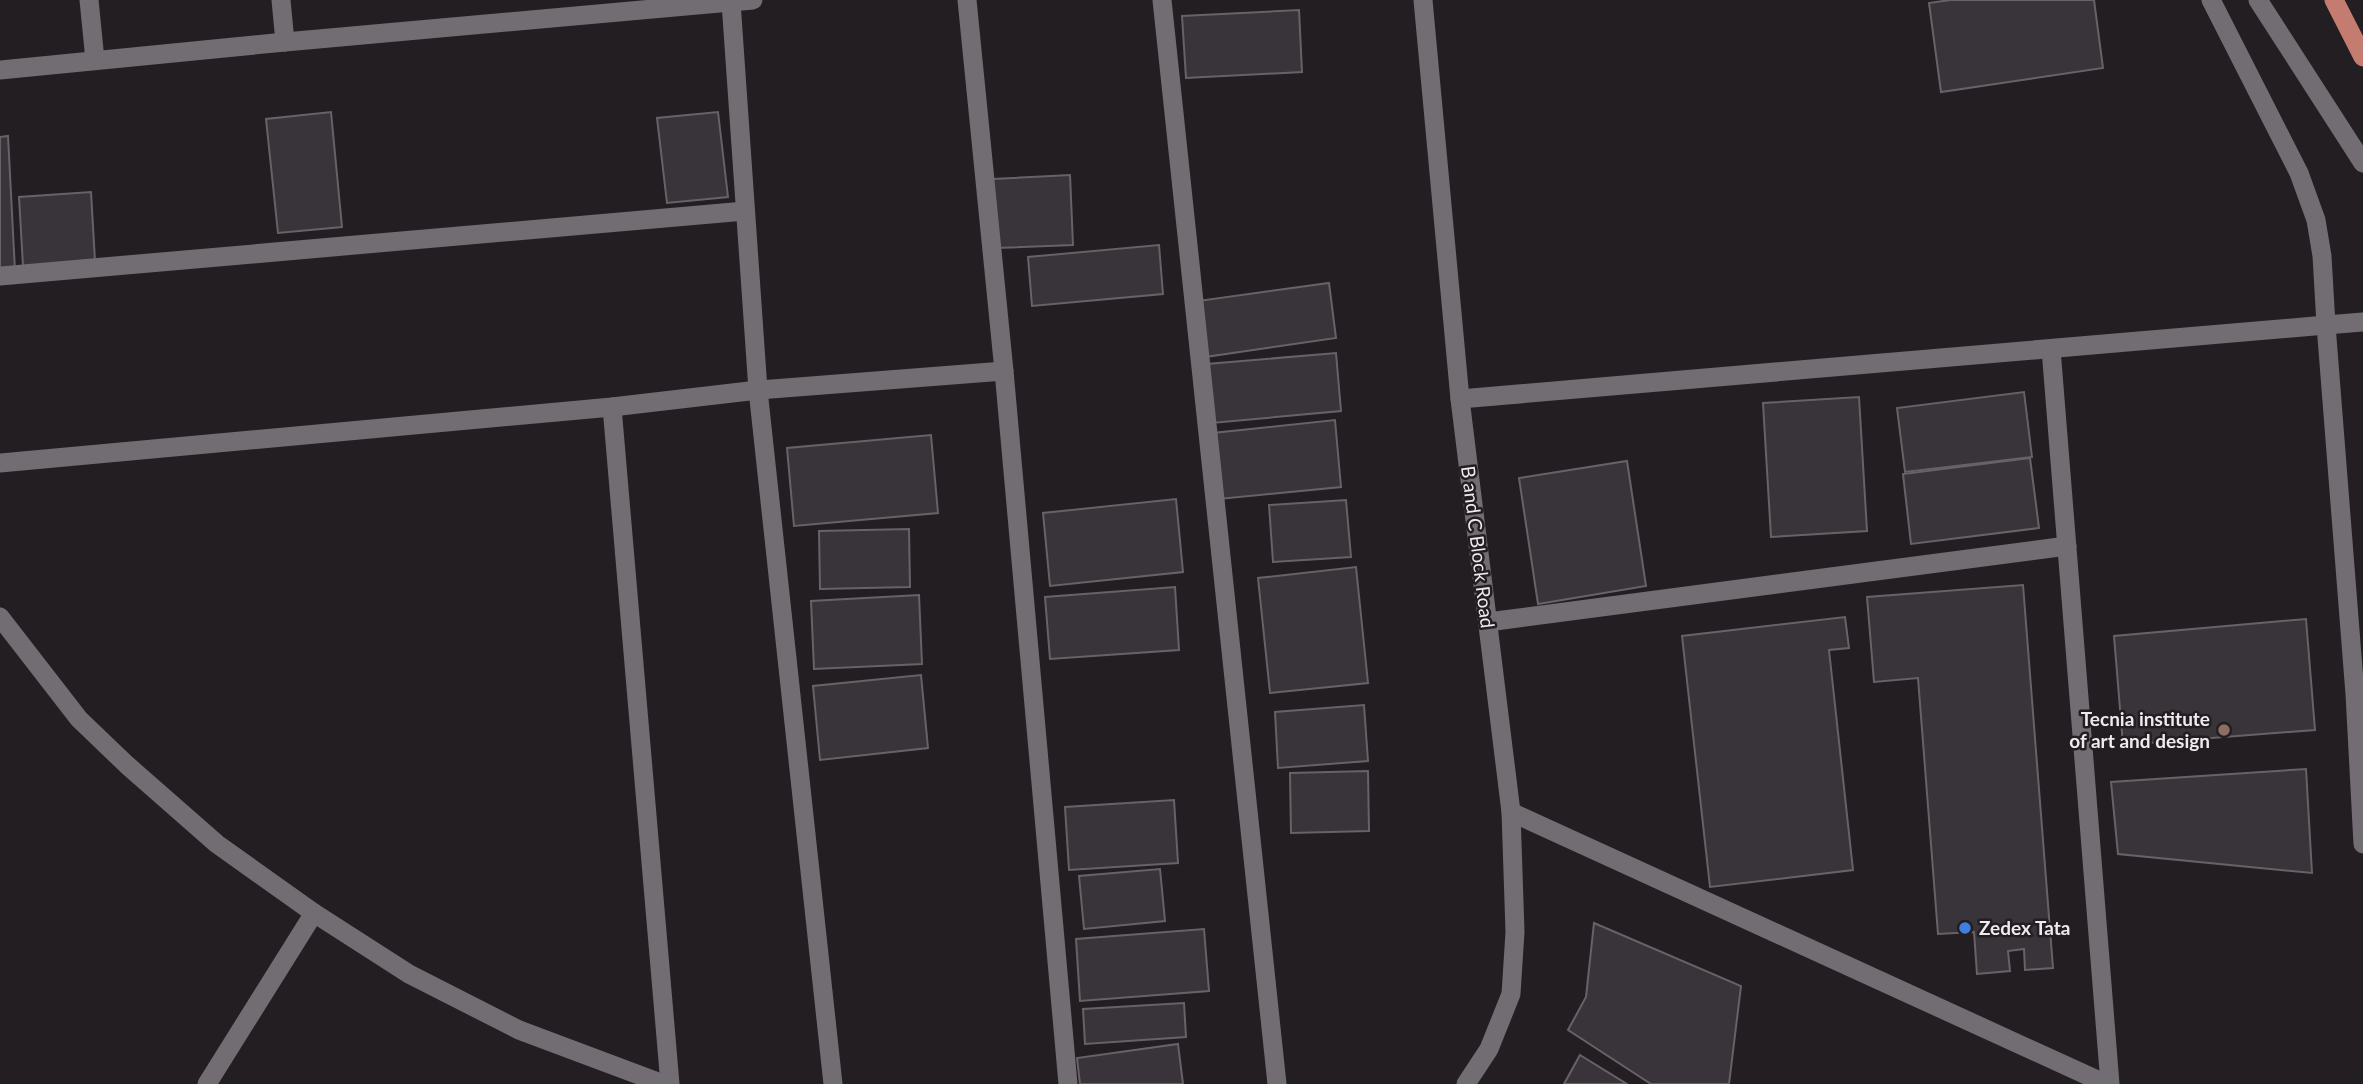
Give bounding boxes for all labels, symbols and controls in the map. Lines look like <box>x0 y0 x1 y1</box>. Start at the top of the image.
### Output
street label: B and C Block Road <box>1457 464 1500 629</box>
place label: Tecnia institute of art and design <box>2069 707 2210 752</box>
marker: Tecnia institute of art and design <box>2216 722 2232 738</box>
place label: Zedex Tata <box>1979 916 2071 939</box>
marker: Zedex Tata <box>1957 920 1973 936</box>

